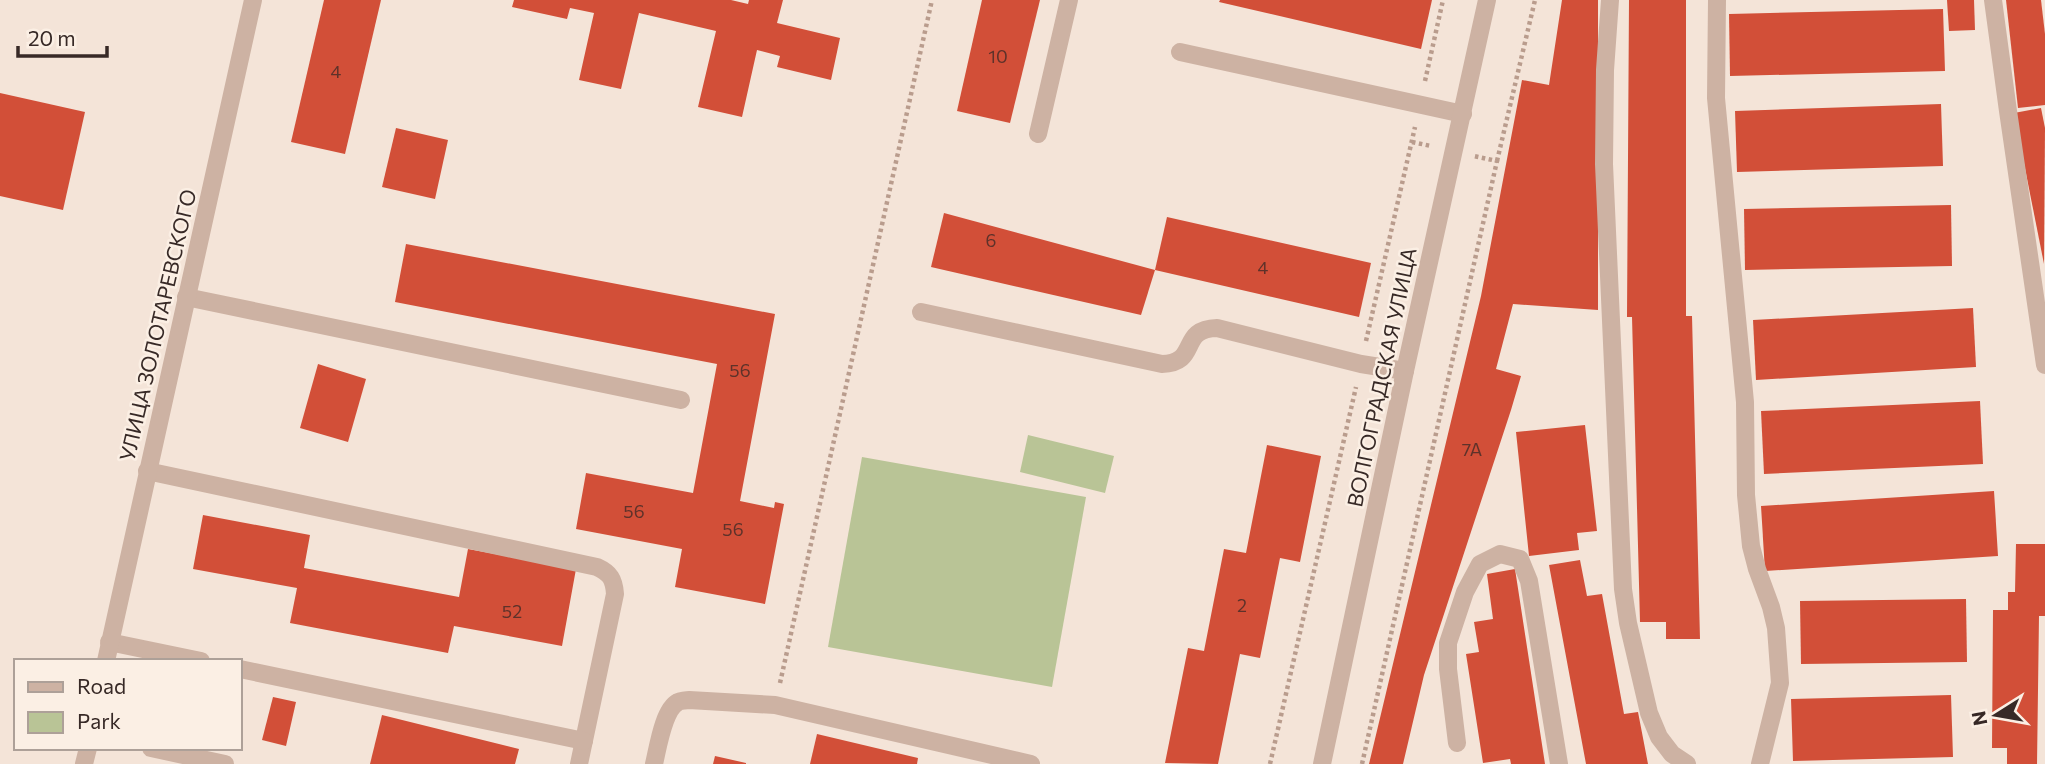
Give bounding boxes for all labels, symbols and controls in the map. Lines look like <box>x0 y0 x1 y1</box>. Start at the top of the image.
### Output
scale bar <box>18 14 107 58</box>
text: 20 m <box>28 25 76 50</box>
house number: 10 <box>988 45 1008 67</box>
house number: 4 <box>331 60 342 82</box>
street label: УЛИЦА ЗОЛОТАРЕВСКОГО <box>114 187 200 463</box>
house number: 6 <box>986 229 996 251</box>
street label: ВОЛГОГРАДСКАЯ УЛИЦА <box>1341 245 1421 509</box>
house number: 4 <box>1258 256 1269 278</box>
house number: 56 <box>729 359 751 381</box>
house number: 7А <box>1462 438 1482 460</box>
house number: 56 <box>623 500 645 522</box>
house number: 56 <box>722 518 744 540</box>
house number: 2 <box>1237 594 1247 616</box>
house number: 52 <box>502 600 522 622</box>
legend <box>14 659 242 750</box>
text: Road <box>77 673 126 698</box>
north arrow <box>1961 680 2031 750</box>
text: Park <box>77 708 121 733</box>
text: N <box>1966 709 1991 728</box>

